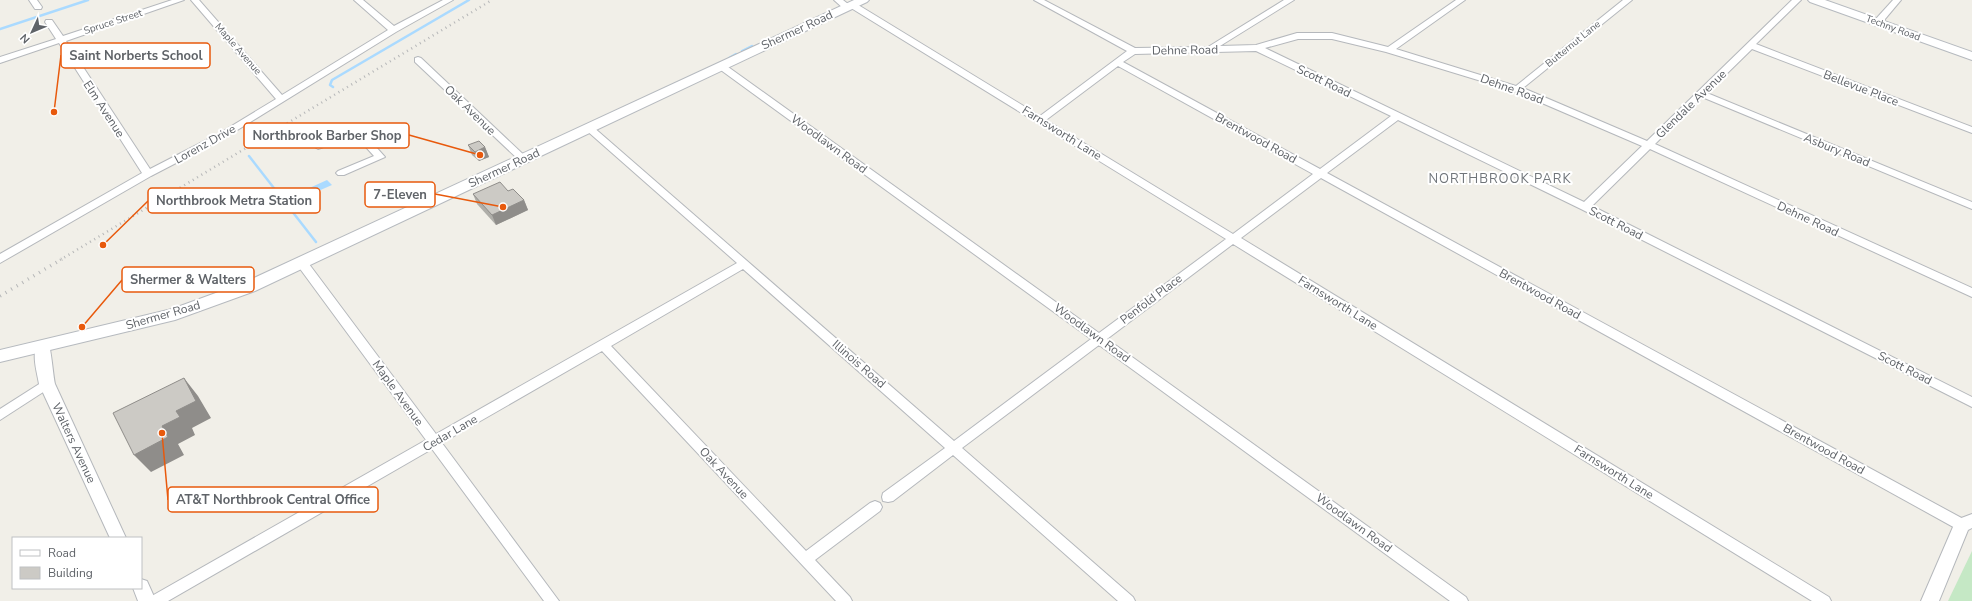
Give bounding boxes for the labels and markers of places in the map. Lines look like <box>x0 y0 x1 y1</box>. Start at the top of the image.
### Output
callout: Saint Norberts School <box>61 43 210 68</box>
callout: Northbrook Barber Shop <box>244 123 409 148</box>
callout: 7-Eleven <box>365 182 435 207</box>
callout: Northbrook Metra Station <box>148 188 320 213</box>
callout: Shermer & Walters <box>122 267 254 292</box>
callout: AT&T Northbrook Central Office <box>168 487 378 512</box>

